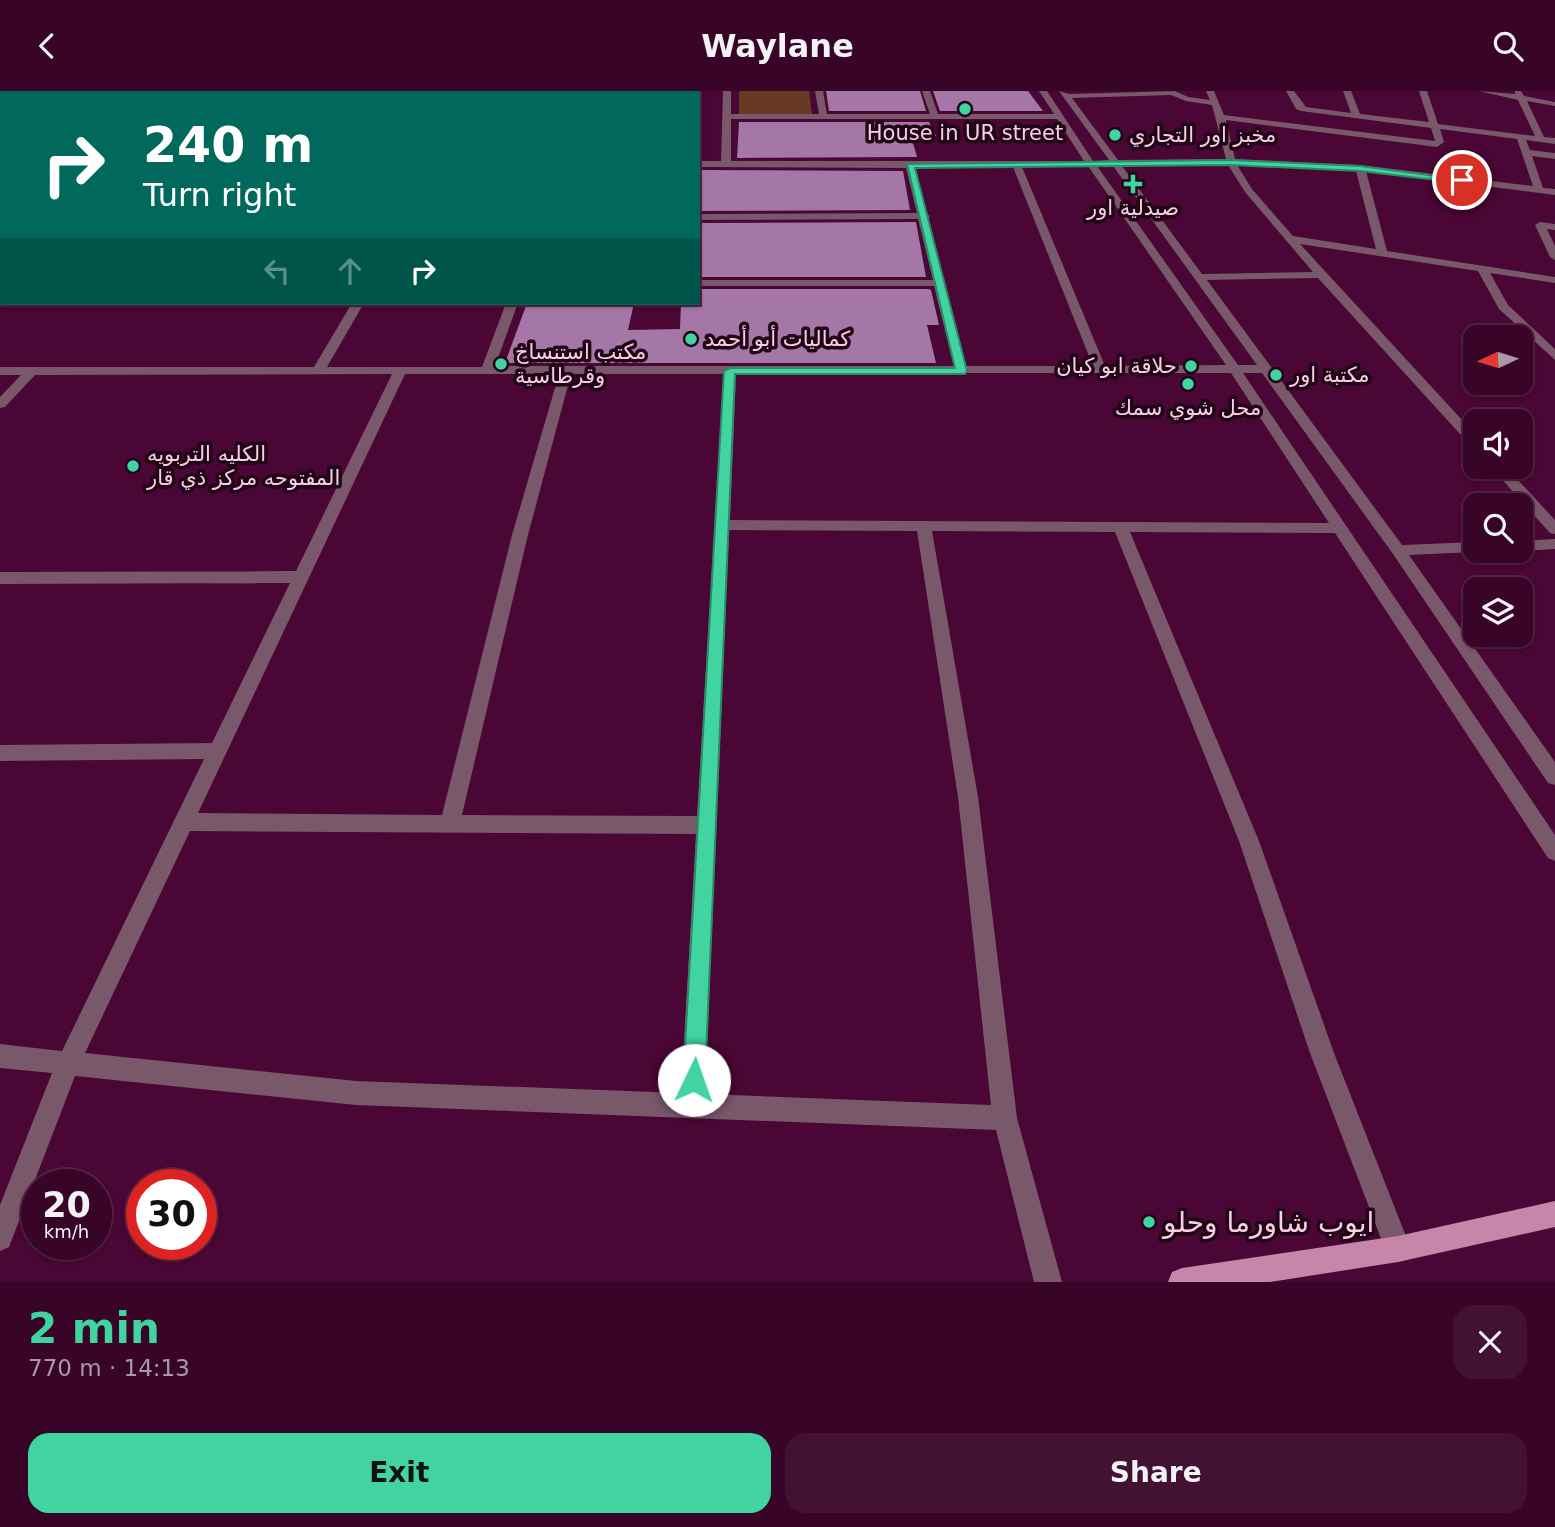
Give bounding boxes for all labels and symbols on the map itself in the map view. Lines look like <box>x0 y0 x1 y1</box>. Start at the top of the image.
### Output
marker: House in UR street <box>957 101 973 117</box>
place label: House in UR street <box>867 121 1063 145</box>
place label: مخبز اور التجاري <box>1129 123 1276 147</box>
marker: مخبز اور التجاري <box>1107 127 1123 143</box>
pin <box>1432 150 1492 210</box>
marker: صيدلية اور <box>1125 176 1141 192</box>
place label: صيدلية اور <box>1086 196 1179 220</box>
place label: كماليات أبو أحمد <box>705 325 850 351</box>
north arrow <box>1463 325 1533 395</box>
marker: كماليات أبو أحمد <box>683 331 699 347</box>
place label: مكتب استنساخ وقرطاسية <box>515 340 646 388</box>
place label: حلاقة ابو كيان <box>1056 354 1177 378</box>
marker: مكتب استنساخ وقرطاسية <box>493 356 509 372</box>
marker: حلاقة ابو كيان <box>1183 358 1199 374</box>
place label: مكتبة اور <box>1289 363 1370 387</box>
marker: مكتبة اور <box>1268 367 1284 383</box>
marker: محل شوي سمك <box>1180 376 1196 392</box>
place label: محل شوي سمك <box>1115 396 1261 420</box>
place label: الكليه التربويه المفتوحه مركز ذي قار <box>146 442 340 490</box>
marker: الكليه التربويه المفتوحه مركز ذي قار <box>125 458 141 474</box>
position arrow <box>657 1043 731 1117</box>
speed limit sign: 30 <box>126 1169 217 1260</box>
place label: ايوب شاورما وحلو <box>1161 1206 1374 1239</box>
marker: ايوب شاورما وحلو <box>1141 1214 1157 1230</box>

